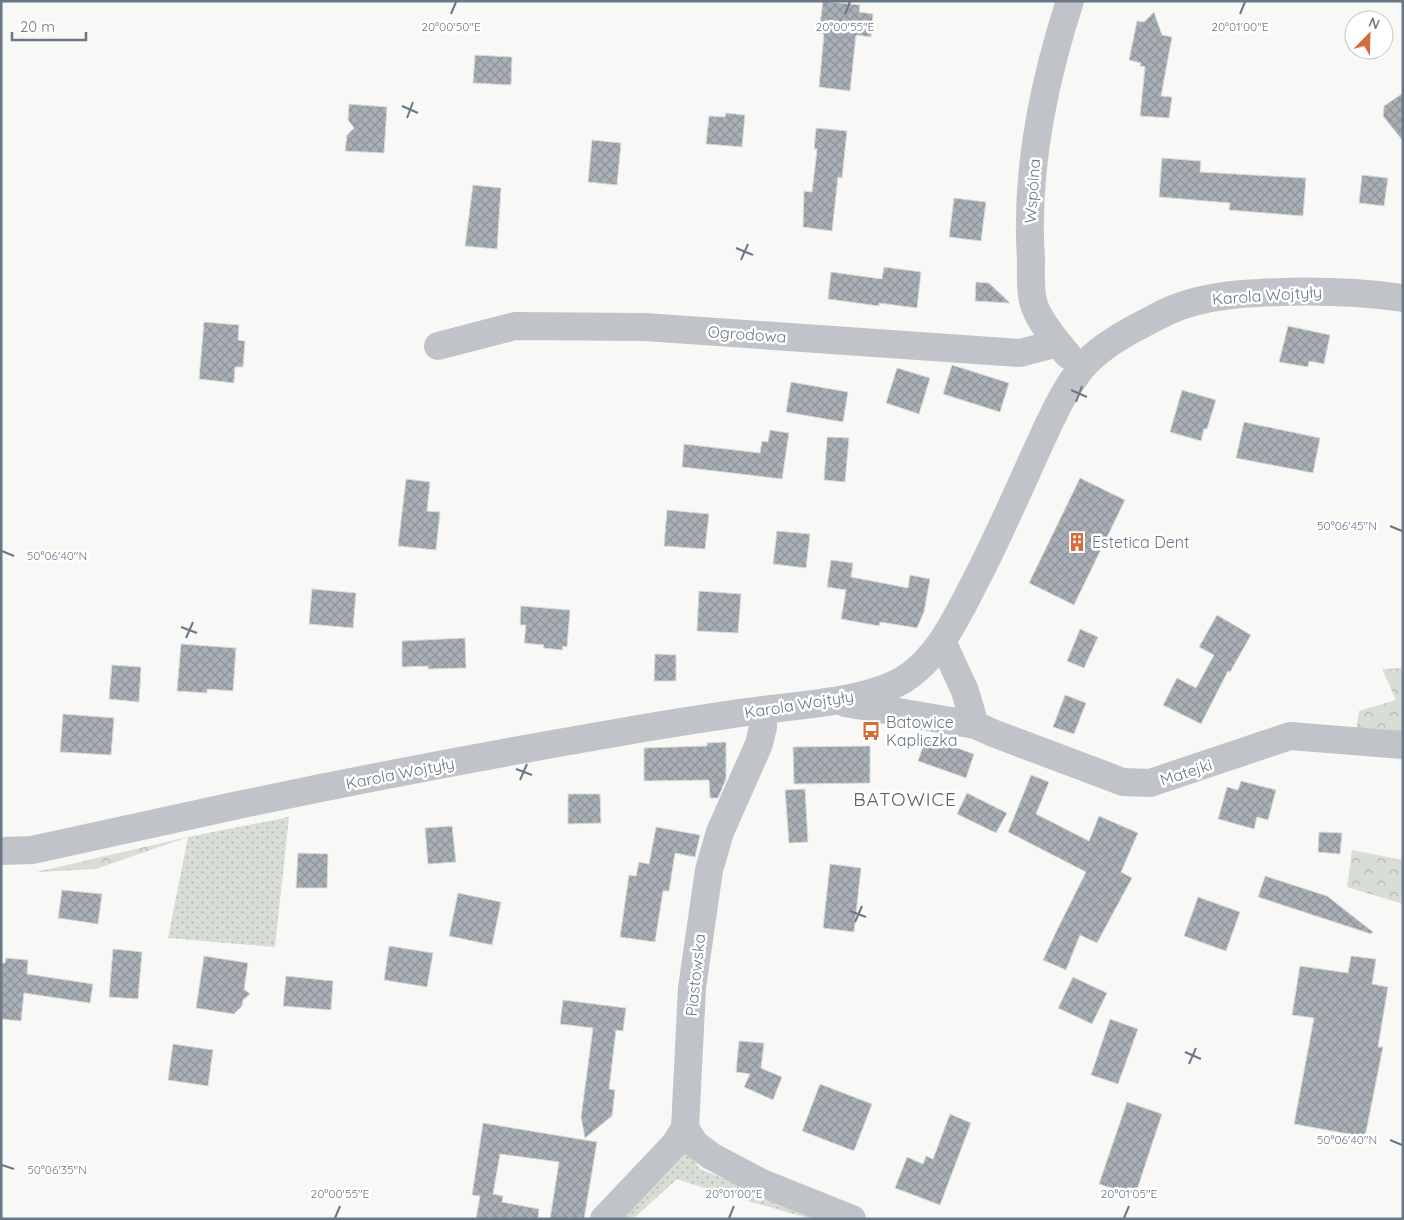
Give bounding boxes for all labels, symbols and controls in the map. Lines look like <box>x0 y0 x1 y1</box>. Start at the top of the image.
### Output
scale bar <box>12 10 86 42</box>
north arrow <box>1344 10 1394 60</box>
text: N <box>1366 13 1382 33</box>
text: 20 m <box>20 17 55 36</box>
text: 20°00'50"E <box>421 19 481 34</box>
text: 20°00'55"E <box>816 19 875 34</box>
text: 20°01'00"E <box>1211 19 1269 34</box>
street label: Wspólna <box>1020 158 1044 224</box>
street label: Karola Wojtyły <box>1211 281 1323 309</box>
street label: Ogrodowa <box>707 321 787 347</box>
text: 50°06'45"N <box>1317 518 1377 533</box>
building icon: Estetica Dent <box>1066 531 1088 553</box>
place label: Estetica Dent <box>1092 532 1190 552</box>
text: 50°06'40"N <box>27 548 87 563</box>
street label: Karola Wojtyły <box>743 686 855 722</box>
place label: Batowice Kapliczka <box>886 712 957 750</box>
bus stop icon: Batowice Kapliczka <box>860 720 882 742</box>
street label: Karola Wojtyły <box>344 753 456 793</box>
street label: Matejki <box>1157 754 1215 790</box>
district label: BATOWICE <box>853 787 957 811</box>
street label: Piastowska <box>681 933 709 1017</box>
text: 50°06'40"N <box>1317 1132 1377 1147</box>
text: 50°06'35"N <box>27 1162 87 1177</box>
text: 20°00'55"E <box>311 1186 370 1201</box>
text: 20°01'00"E <box>705 1186 763 1201</box>
text: 20°01'05"E <box>1101 1186 1158 1201</box>

